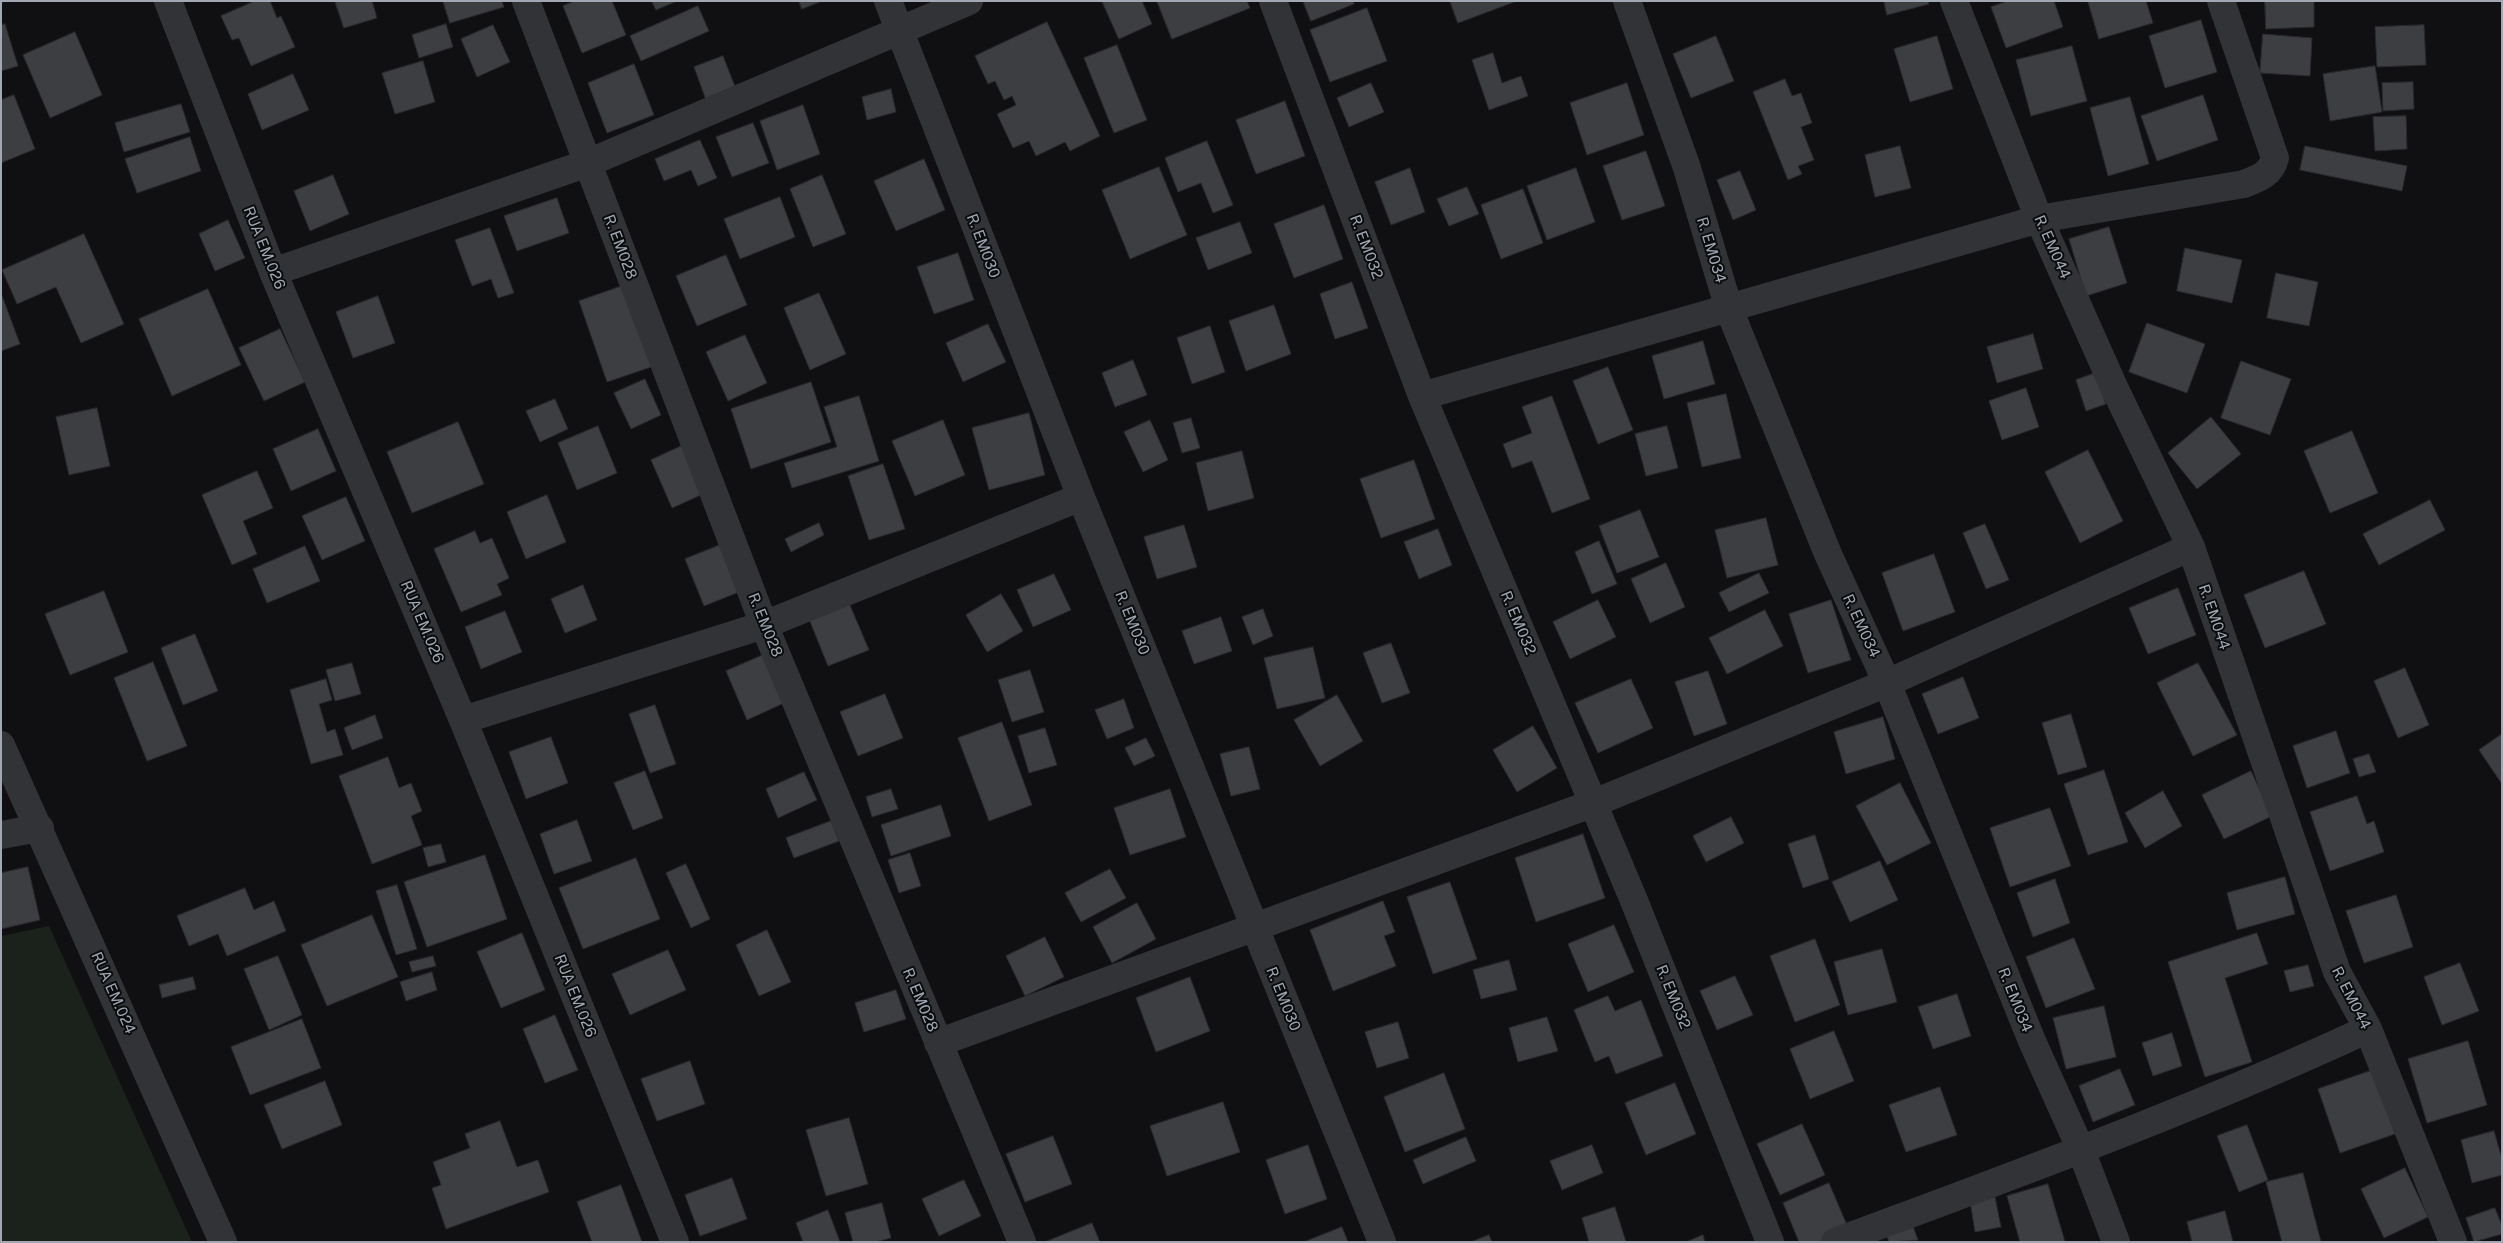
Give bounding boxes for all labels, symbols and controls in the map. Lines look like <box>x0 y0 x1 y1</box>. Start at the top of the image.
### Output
street label: RUA EM.026 <box>239 204 289 292</box>
street label: R. EM030 <box>963 211 1003 281</box>
street label: R. EM028 <box>599 212 641 282</box>
street label: R. EM032 <box>1346 212 1386 282</box>
street label: R. EM044 <box>2030 212 2074 282</box>
street label: R. EM034 <box>1692 215 1730 285</box>
street label: RUA EM.026 <box>397 578 447 666</box>
street label: R. EM044 <box>2194 582 2234 652</box>
street label: R. EM030 <box>1111 588 1153 658</box>
street label: R. EM032 <box>1497 589 1539 657</box>
street label: R. EM028 <box>744 590 786 660</box>
street label: R. EM034 <box>1839 591 1883 661</box>
street label: RUA EM.024 <box>87 949 139 1037</box>
street label: RUA EM.026 <box>550 952 600 1040</box>
street label: R. EM032 <box>1652 962 1694 1032</box>
street label: R. EM030 <box>1262 964 1304 1034</box>
street label: R. EM044 <box>2328 964 2374 1032</box>
street label: R. EM028 <box>899 965 941 1035</box>
street label: R. EM034 <box>1994 965 2036 1035</box>

